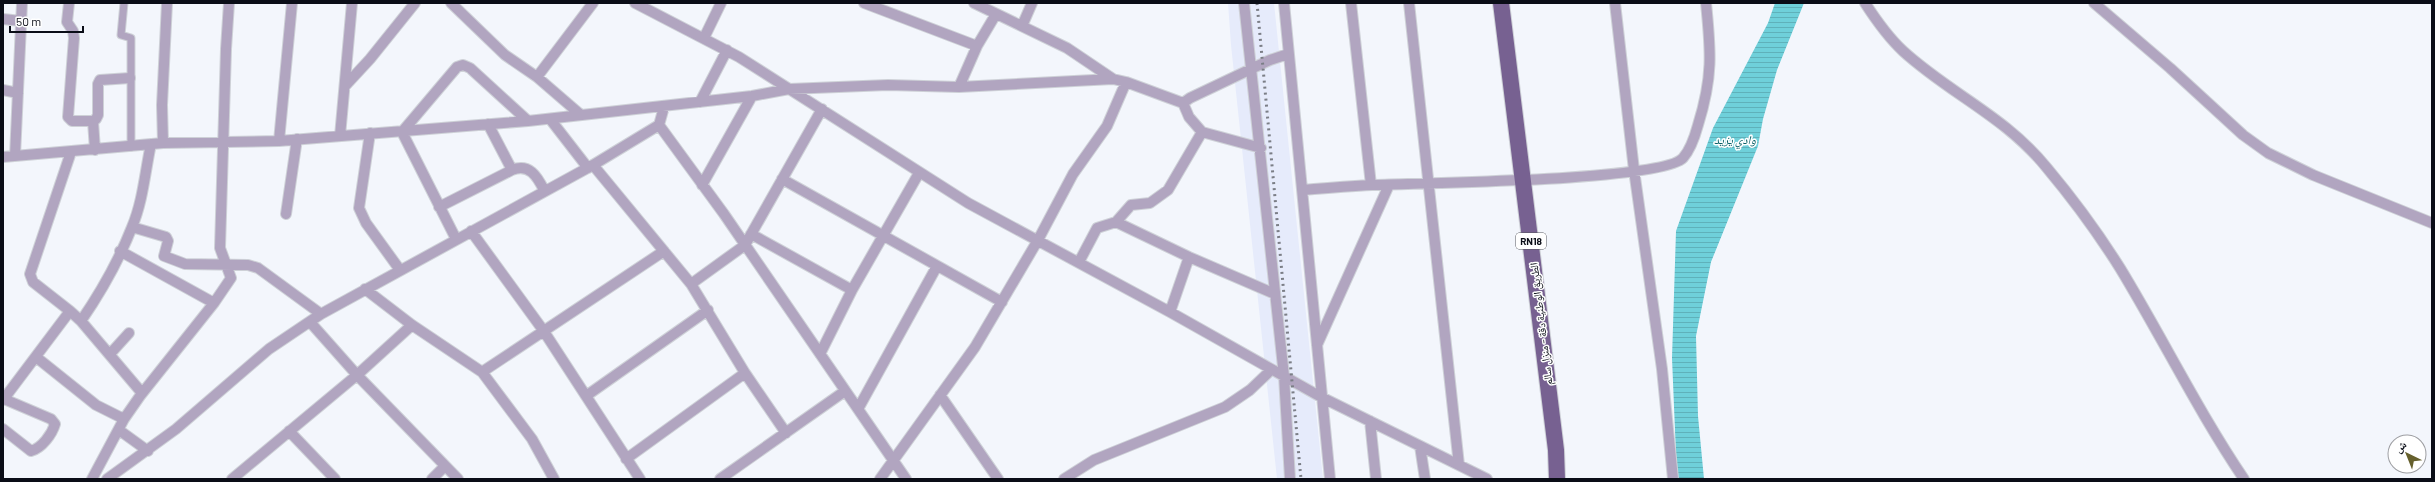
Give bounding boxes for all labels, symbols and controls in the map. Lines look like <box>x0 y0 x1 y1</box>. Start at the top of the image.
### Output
scale bar <box>10 8 83 34</box>
text: 50 m <box>16 14 41 28</box>
water label: وادي يزيد <box>1714 132 1756 150</box>
road number: RN18 <box>1516 233 1546 249</box>
street label: الطريق الوطنية دقة - منزل سالم <box>1527 262 1556 386</box>
north arrow <box>2387 434 2427 474</box>
text: ش <box>2391 437 2410 457</box>

